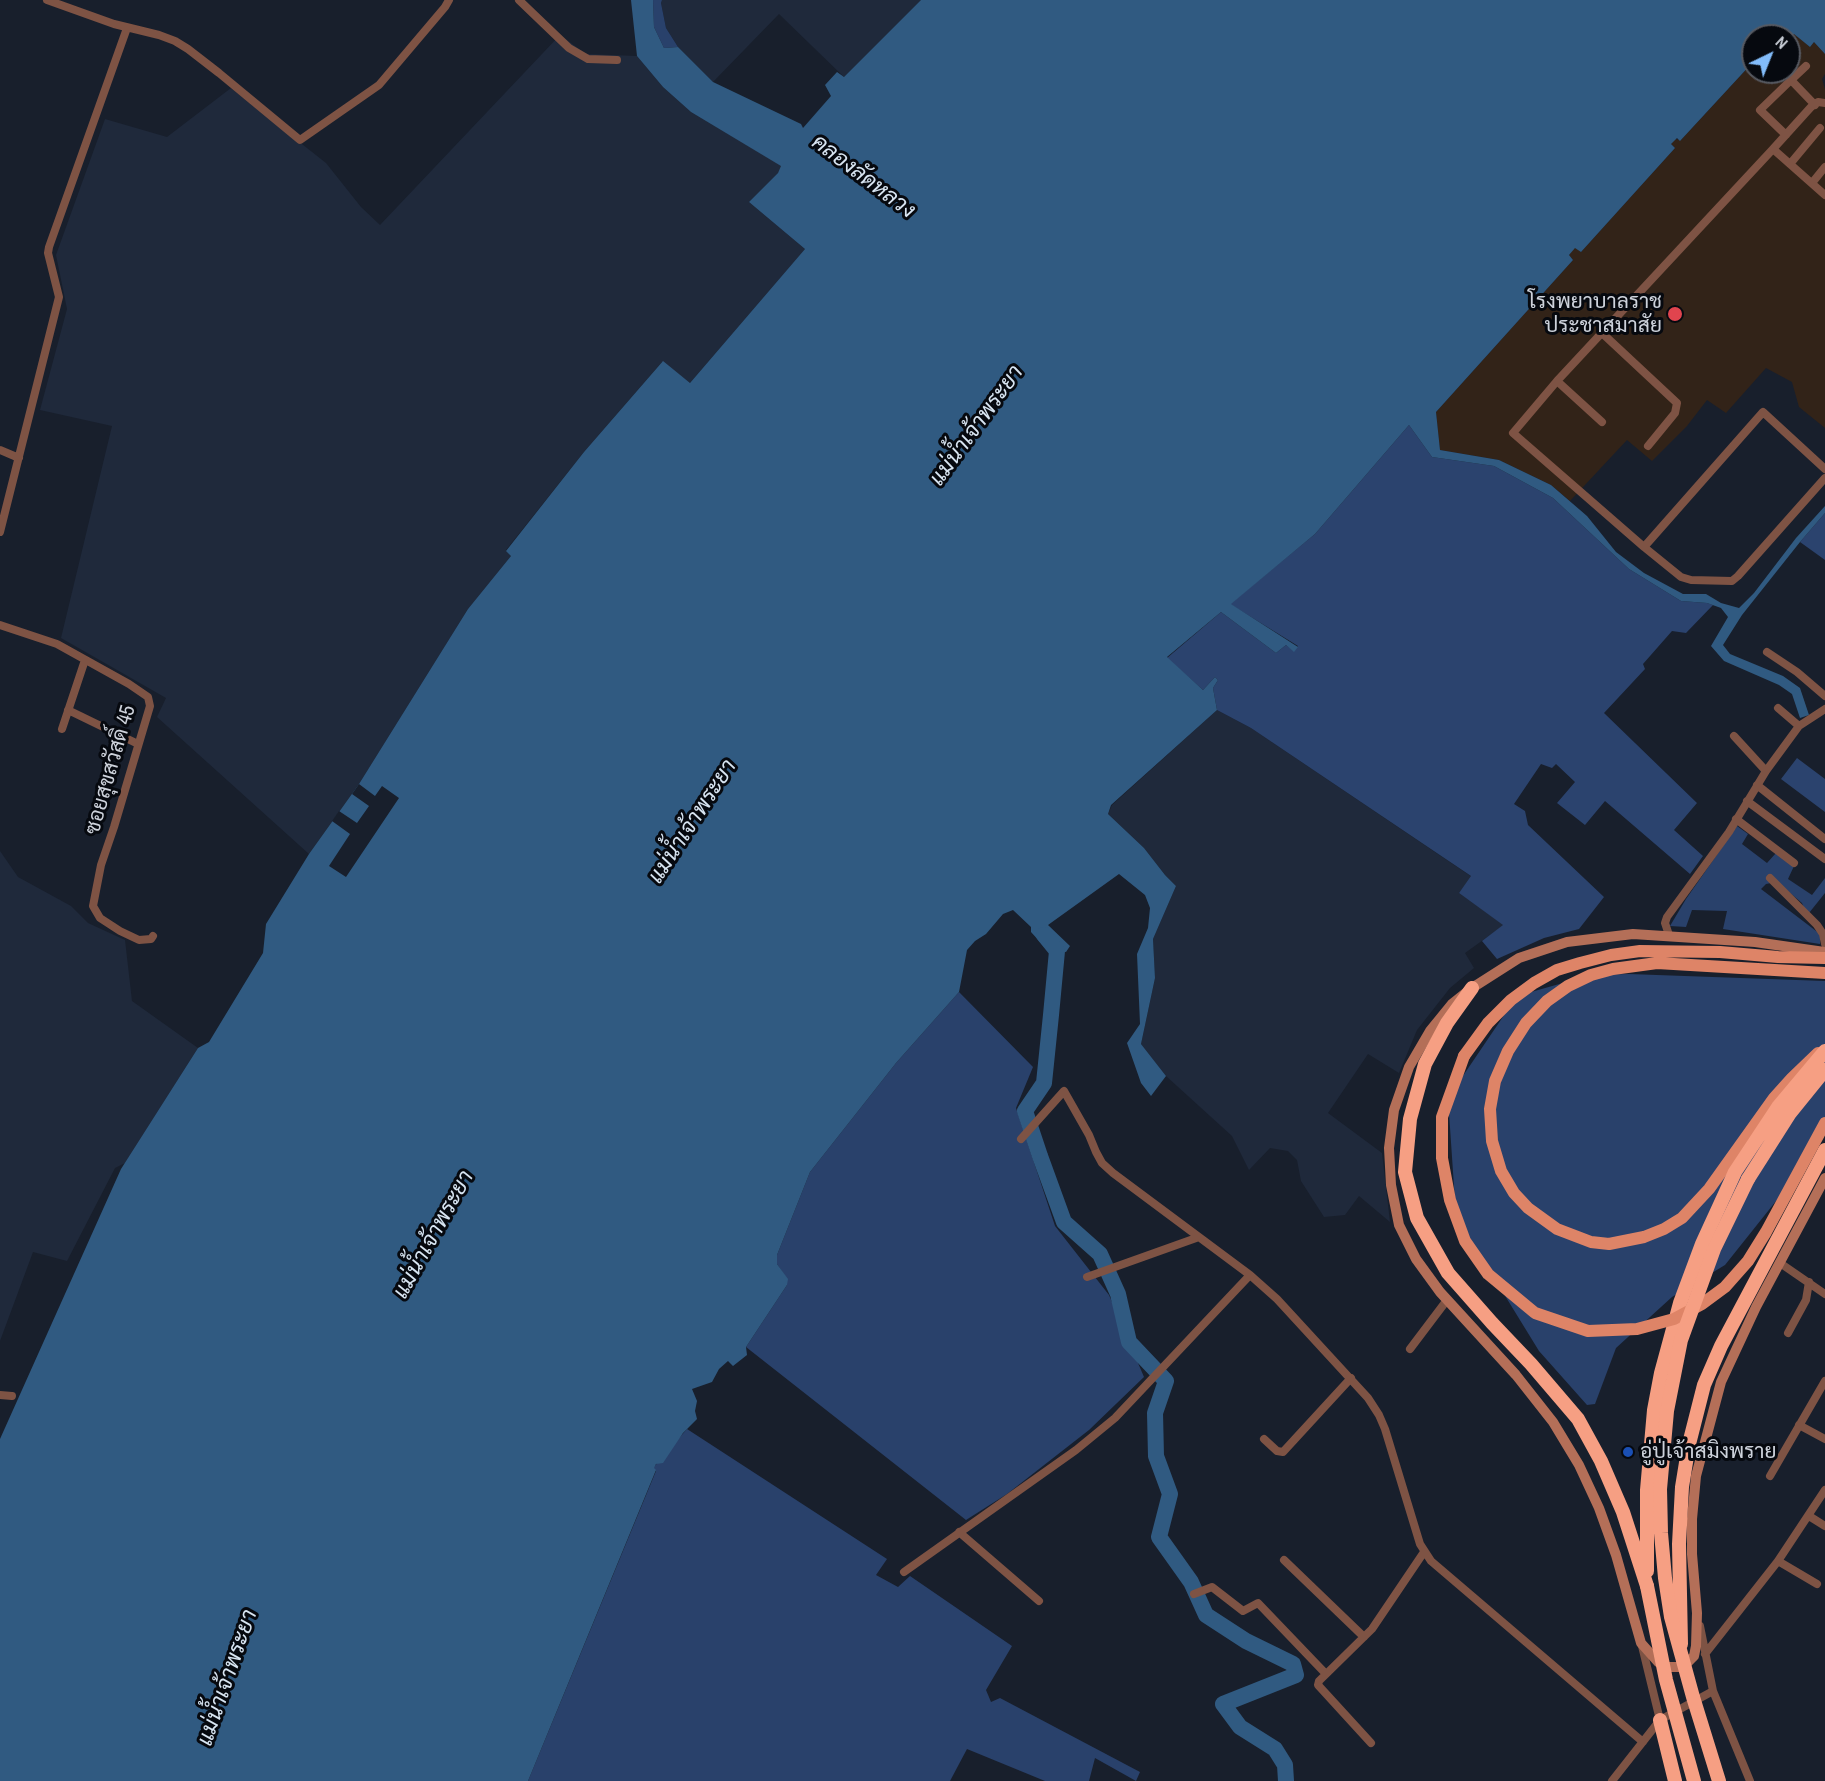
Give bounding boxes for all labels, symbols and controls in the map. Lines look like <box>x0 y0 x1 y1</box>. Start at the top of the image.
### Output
north arrow <box>1741 24 1801 84</box>
text: N <box>1771 31 1793 54</box>
water label: คลองลัดหลวง <box>806 130 920 224</box>
place label: โรงพยาบาลราช ประชาสมาสัย <box>1528 289 1662 339</box>
marker: โรงพยาบาลราช ประชาสมาสัย <box>1666 305 1684 323</box>
water label: แม่น้ำเจ้าพระยา <box>925 361 1029 491</box>
street label: ซอยสุขสวัสดิ์ 45 <box>81 702 141 838</box>
water label: แม่น้ำเจ้าพระยา <box>643 755 743 889</box>
water label: แม่น้ำเจ้าพระยา <box>388 1166 480 1304</box>
place label: อู่ปู่เจ้าสมิงพราย <box>1640 1439 1777 1465</box>
marker: อู่ปู่เจ้าสมิงพราย <box>1621 1445 1635 1459</box>
water label: แม่น้ำเจ้าพระยา <box>192 1607 264 1749</box>

